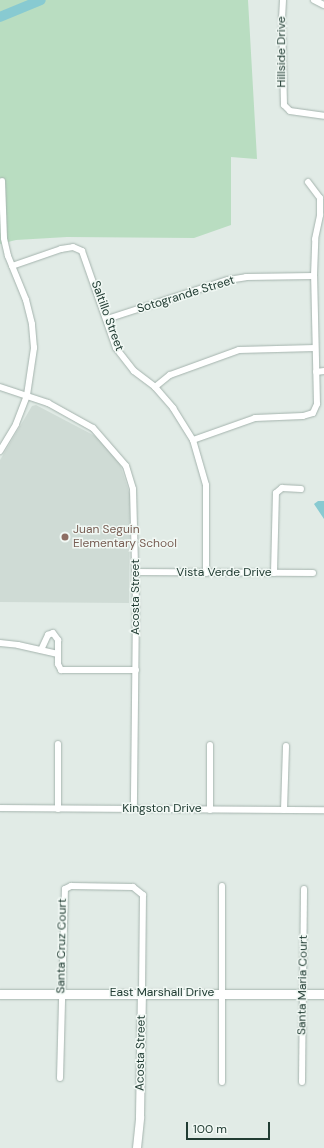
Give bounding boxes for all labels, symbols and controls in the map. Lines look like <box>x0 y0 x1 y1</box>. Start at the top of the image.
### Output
street label: Hillside Drive <box>275 16 289 88</box>
street label: Sotogrande Street <box>135 273 237 317</box>
street label: Saltillo Street <box>88 279 126 353</box>
place label: Juan Seguin Elementary School <box>73 523 177 551</box>
marker: Juan Seguin Elementary School <box>60 532 70 542</box>
street label: Acosta Street <box>129 559 143 635</box>
street label: Vista Verde Drive <box>176 566 272 580</box>
street label: Kingston Drive <box>122 802 202 816</box>
street label: Santa Cruz Court <box>54 898 70 994</box>
street label: Santa Maria Court <box>295 935 311 1035</box>
street label: East Marshall Drive <box>110 986 214 1000</box>
street label: Acosta Street <box>133 1015 149 1091</box>
scale bar <box>188 1114 272 1140</box>
text: 100 m <box>193 1121 227 1137</box>

